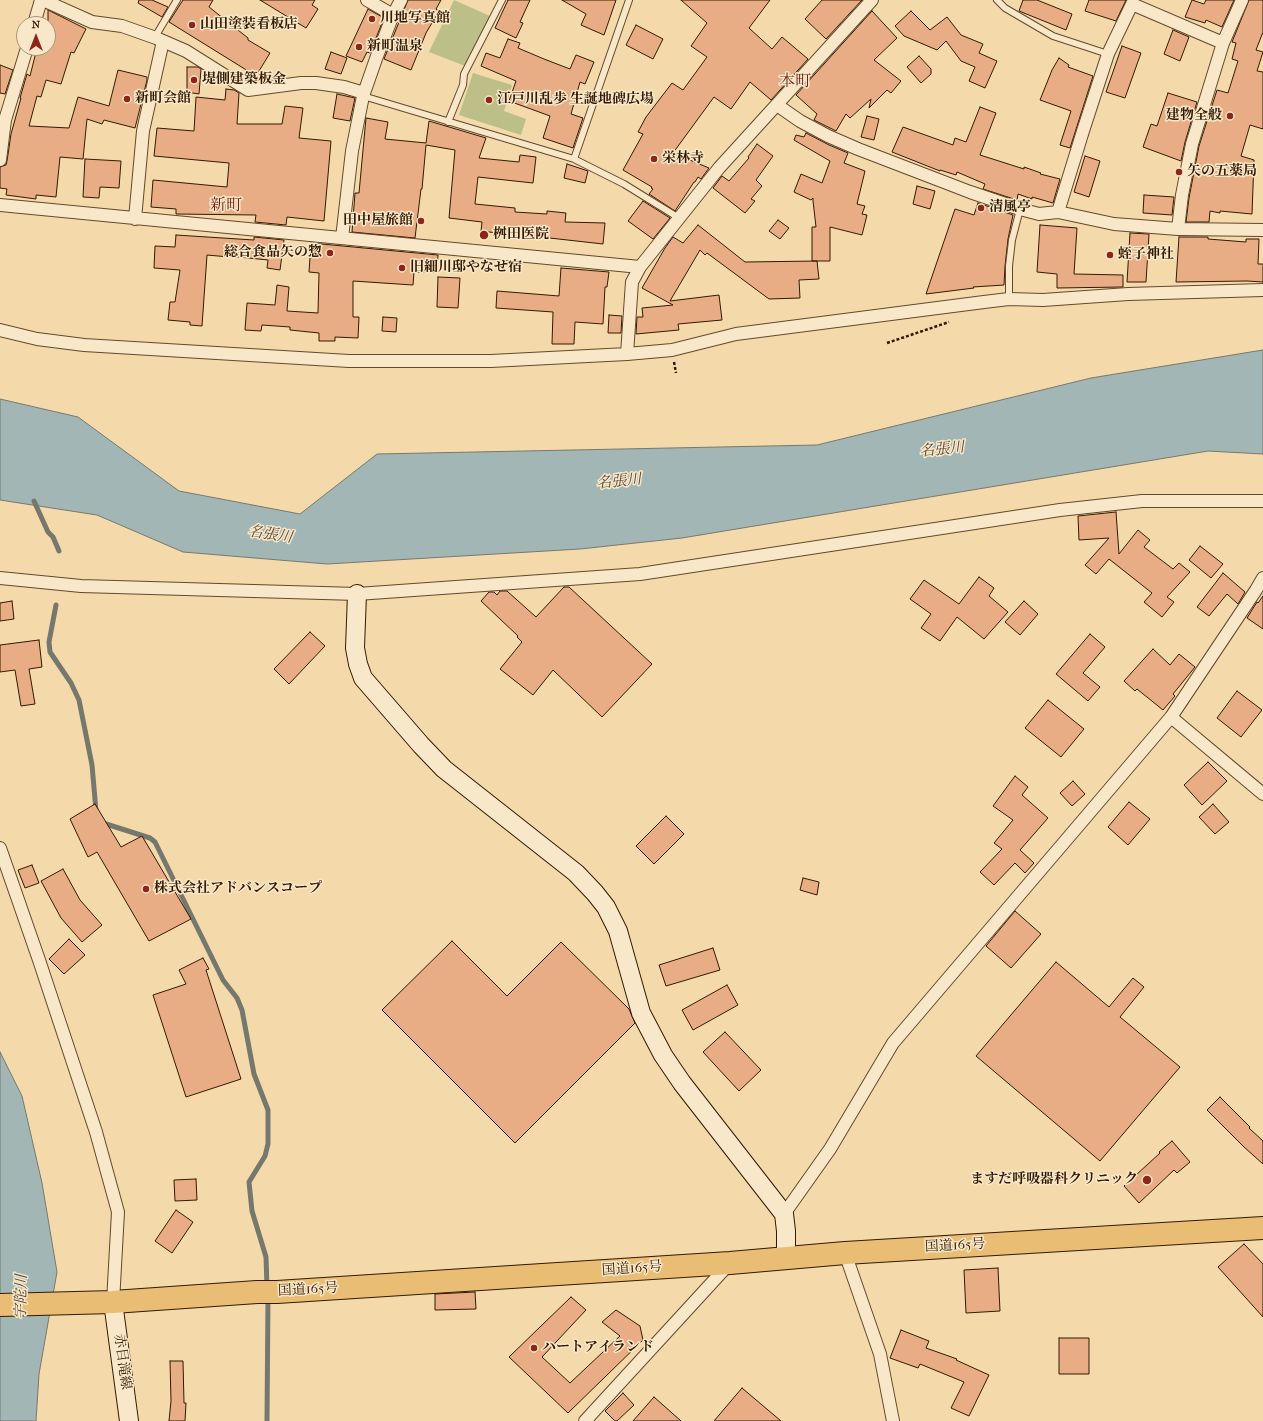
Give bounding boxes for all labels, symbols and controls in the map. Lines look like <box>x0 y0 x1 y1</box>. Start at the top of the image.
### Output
place label: 川地写真館 <box>380 11 450 27</box>
marker: 川地写真館 <box>367 14 377 24</box>
north arrow <box>16 16 56 56</box>
place label: 山田塗装看板店 <box>200 17 298 33</box>
text: N <box>32 18 40 31</box>
marker: 山田塗装看板店 <box>187 20 197 30</box>
place label: 新町温泉 <box>367 39 423 55</box>
marker: 新町温泉 <box>354 42 364 52</box>
place label: 堤側建築板金 <box>202 72 286 88</box>
district label: 本町 <box>779 72 811 92</box>
marker: 堤側建築板金 <box>189 75 199 85</box>
place label: 新町会館 <box>135 91 191 107</box>
place label: 江戸川乱歩 生誕地碑広場 <box>497 92 654 108</box>
marker: 新町会館 <box>122 94 132 104</box>
marker: 江戸川乱歩 生誕地碑広場 <box>484 95 494 105</box>
place label: 建物全般 <box>1166 108 1222 124</box>
marker: 建物全般 <box>1225 111 1235 121</box>
place label: 栄林寺 <box>662 151 704 167</box>
marker: 栄林寺 <box>649 154 659 164</box>
place label: 矢の五薬局 <box>1187 164 1257 180</box>
marker: 矢の五薬局 <box>1174 167 1184 177</box>
district label: 新町 <box>210 196 242 216</box>
place label: 清風亭 <box>989 200 1031 216</box>
marker: 清風亭 <box>976 203 986 213</box>
place label: 田中屋旅館 <box>343 213 413 229</box>
marker: 田中屋旅館 <box>416 216 426 226</box>
place label: 桝田医院 <box>493 227 549 243</box>
marker: 桝田医院 <box>478 229 490 241</box>
place label: 総合食品矢の惣 <box>224 245 322 261</box>
place label: 蛭子神社 <box>1118 247 1174 263</box>
marker: 総合食品矢の惣 <box>325 248 335 258</box>
marker: 蛭子神社 <box>1105 250 1115 260</box>
place label: 旧細川邸やなせ宿 <box>410 260 522 276</box>
marker: 旧細川邸やなせ宿 <box>397 263 407 273</box>
water label: 名張川 <box>919 439 965 461</box>
water label: 名張川 <box>596 471 642 493</box>
water label: 名張川 <box>246 523 294 547</box>
place label: 株式会社アドバンスコープ <box>154 881 322 897</box>
marker: 株式会社アドバンスコープ <box>141 884 151 894</box>
place label: ますだ呼吸器科クリニック <box>970 1172 1138 1188</box>
marker: ますだ呼吸器科クリニック <box>1141 1174 1153 1186</box>
street label: 国道165号 <box>924 1236 986 1256</box>
street label: 国道165号 <box>601 1259 663 1279</box>
water label: 宇陀川 <box>13 1274 31 1320</box>
street label: 国道165号 <box>277 1280 339 1300</box>
street label: 赤目滝線 <box>110 1333 134 1391</box>
place label: ハートアイランド <box>542 1340 654 1356</box>
marker: ハートアイランド <box>529 1343 539 1353</box>

